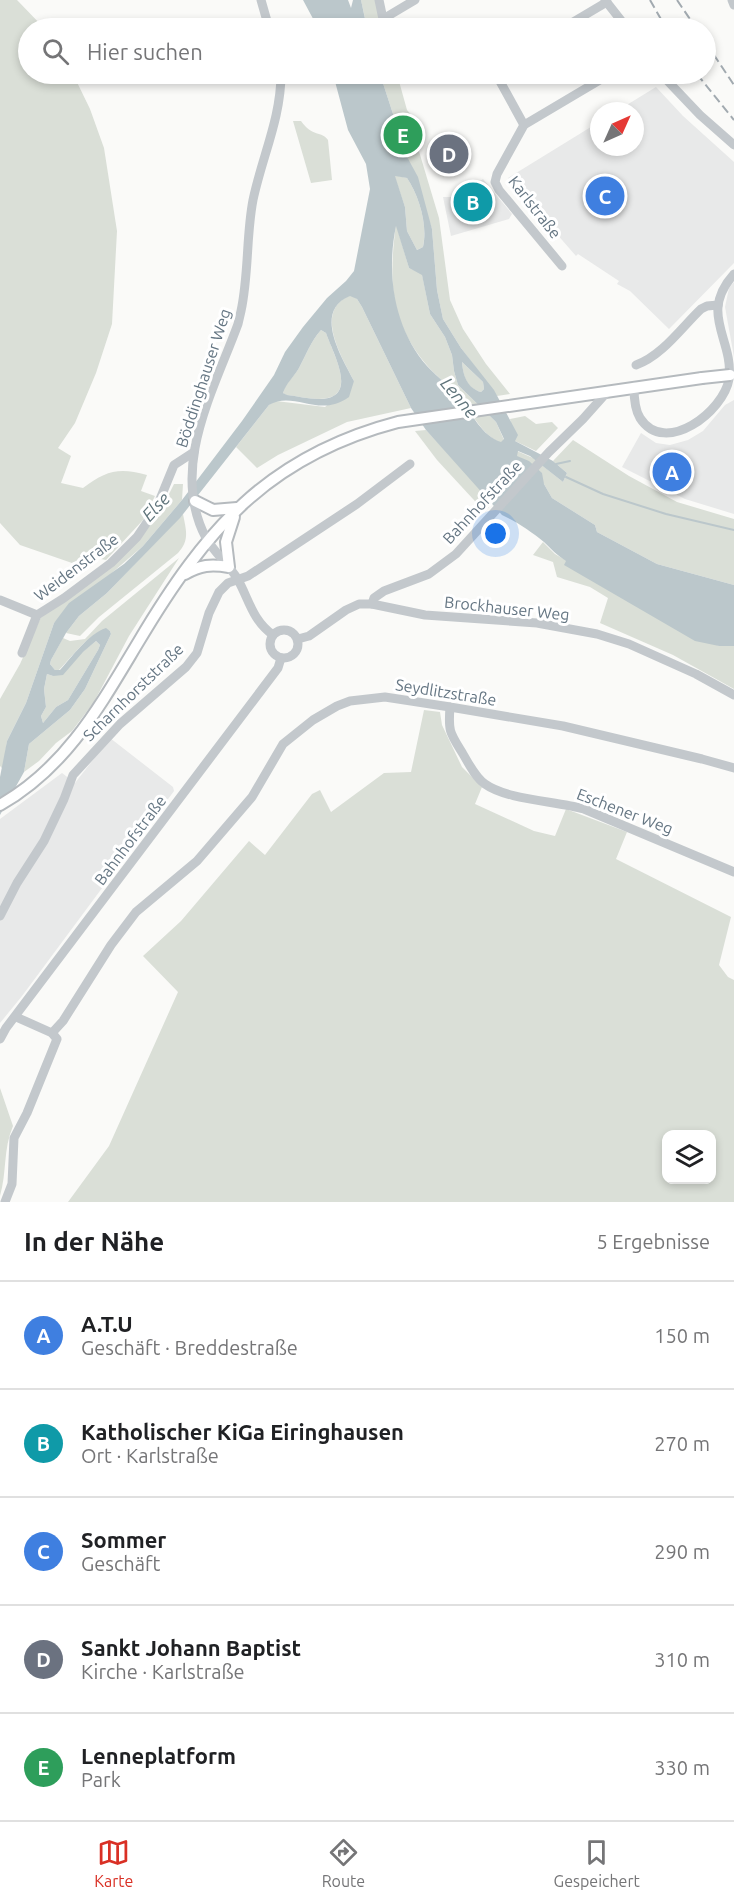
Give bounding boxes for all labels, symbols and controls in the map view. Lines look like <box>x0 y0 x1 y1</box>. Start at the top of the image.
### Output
search box <box>18 18 716 84</box>
icon: search <box>39 35 72 68</box>
text: Hier suchen <box>87 39 203 64</box>
north arrow <box>590 102 644 156</box>
pin: E <box>384 112 422 158</box>
pin: D <box>430 132 468 176</box>
street label: Karlstraße <box>505 172 565 242</box>
pin: C <box>586 174 624 218</box>
pin: B <box>454 180 492 224</box>
street label: Böddinghauser Weg <box>172 306 234 450</box>
water label: Lenne <box>437 373 482 422</box>
pin: A <box>652 450 692 494</box>
street label: Bahnhofstraße <box>439 457 525 547</box>
water label: Else <box>137 488 173 525</box>
your location <box>481 519 510 548</box>
street label: Weidenstraße <box>30 530 122 604</box>
street label: Brockhauser Weg <box>444 592 570 624</box>
street label: Scharnhorststraße <box>79 640 187 744</box>
street label: Seydlitzstraße <box>394 675 498 709</box>
street label: Eschener Weg <box>574 784 676 838</box>
street label: Bahnhofstraße <box>91 792 169 888</box>
map controls <box>662 1130 716 1184</box>
button: layers <box>662 1130 716 1184</box>
text: In der Nähe <box>24 1227 164 1256</box>
text: 5 Ergebnisse <box>596 1230 710 1253</box>
text: A.T.U <box>81 1311 133 1336</box>
text: A <box>36 1324 51 1347</box>
text: 150 m <box>654 1324 710 1347</box>
text: Geschäft · Breddestraße <box>81 1336 298 1359</box>
text: Katholischer KiGa Eiringhausen <box>81 1419 404 1444</box>
text: B <box>37 1432 50 1455</box>
text: 270 m <box>654 1432 710 1455</box>
text: Ort · Karlstraße <box>81 1444 219 1467</box>
text: Sommer <box>81 1527 166 1552</box>
text: C <box>37 1540 50 1563</box>
text: 290 m <box>654 1540 710 1563</box>
text: Geschäft <box>81 1552 160 1575</box>
text: Sankt Johann Baptist <box>81 1635 301 1660</box>
text: D <box>36 1648 51 1671</box>
text: 310 m <box>654 1648 710 1671</box>
text: Kirche · Karlstraße <box>81 1660 245 1683</box>
text: Lenneplatform <box>81 1743 236 1768</box>
text: E <box>38 1756 49 1779</box>
text: 330 m <box>654 1756 710 1779</box>
text: Park <box>81 1768 121 1791</box>
tab: Karte <box>94 1836 133 1890</box>
tab: Route <box>322 1836 365 1890</box>
tab: Gespeichert <box>554 1836 640 1890</box>

